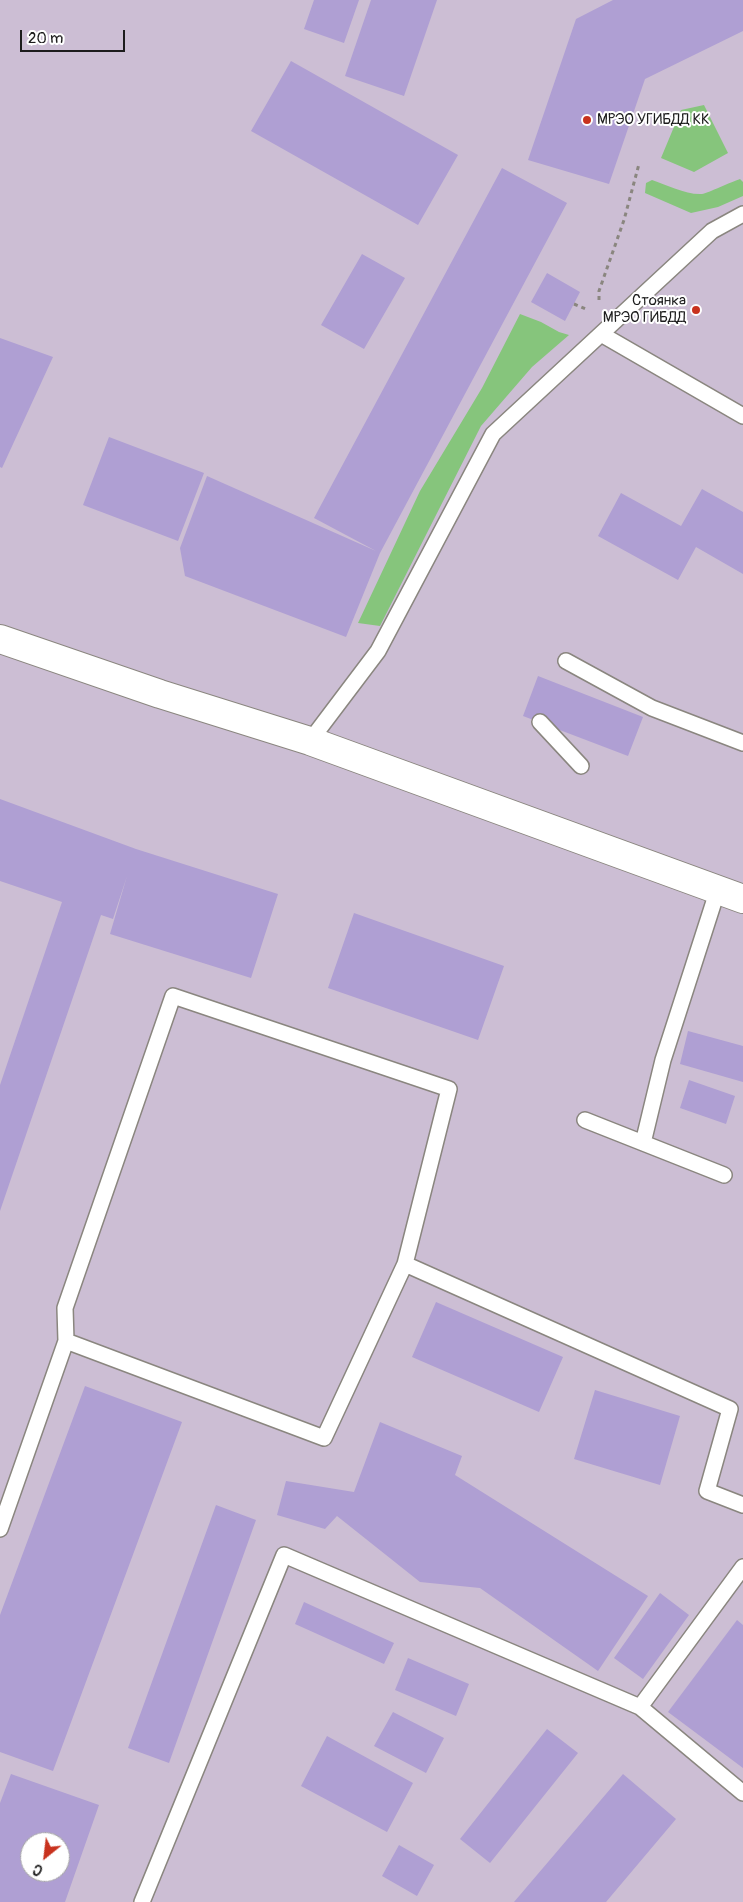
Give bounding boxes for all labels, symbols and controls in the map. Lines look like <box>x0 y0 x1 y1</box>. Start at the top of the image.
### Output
scale bar <box>22 20 128 52</box>
text: 20 m <box>28 29 63 48</box>
place label: МРЭО УГИБДД КК <box>597 111 710 129</box>
marker: МРЭО УГИБДД КК <box>581 114 593 126</box>
place label: Стоянка МРЭО ГИБДД <box>603 292 686 327</box>
marker: Стоянка МРЭО ГИБДД <box>690 304 702 316</box>
north arrow <box>20 1832 70 1882</box>
text: С <box>30 1860 46 1879</box>

